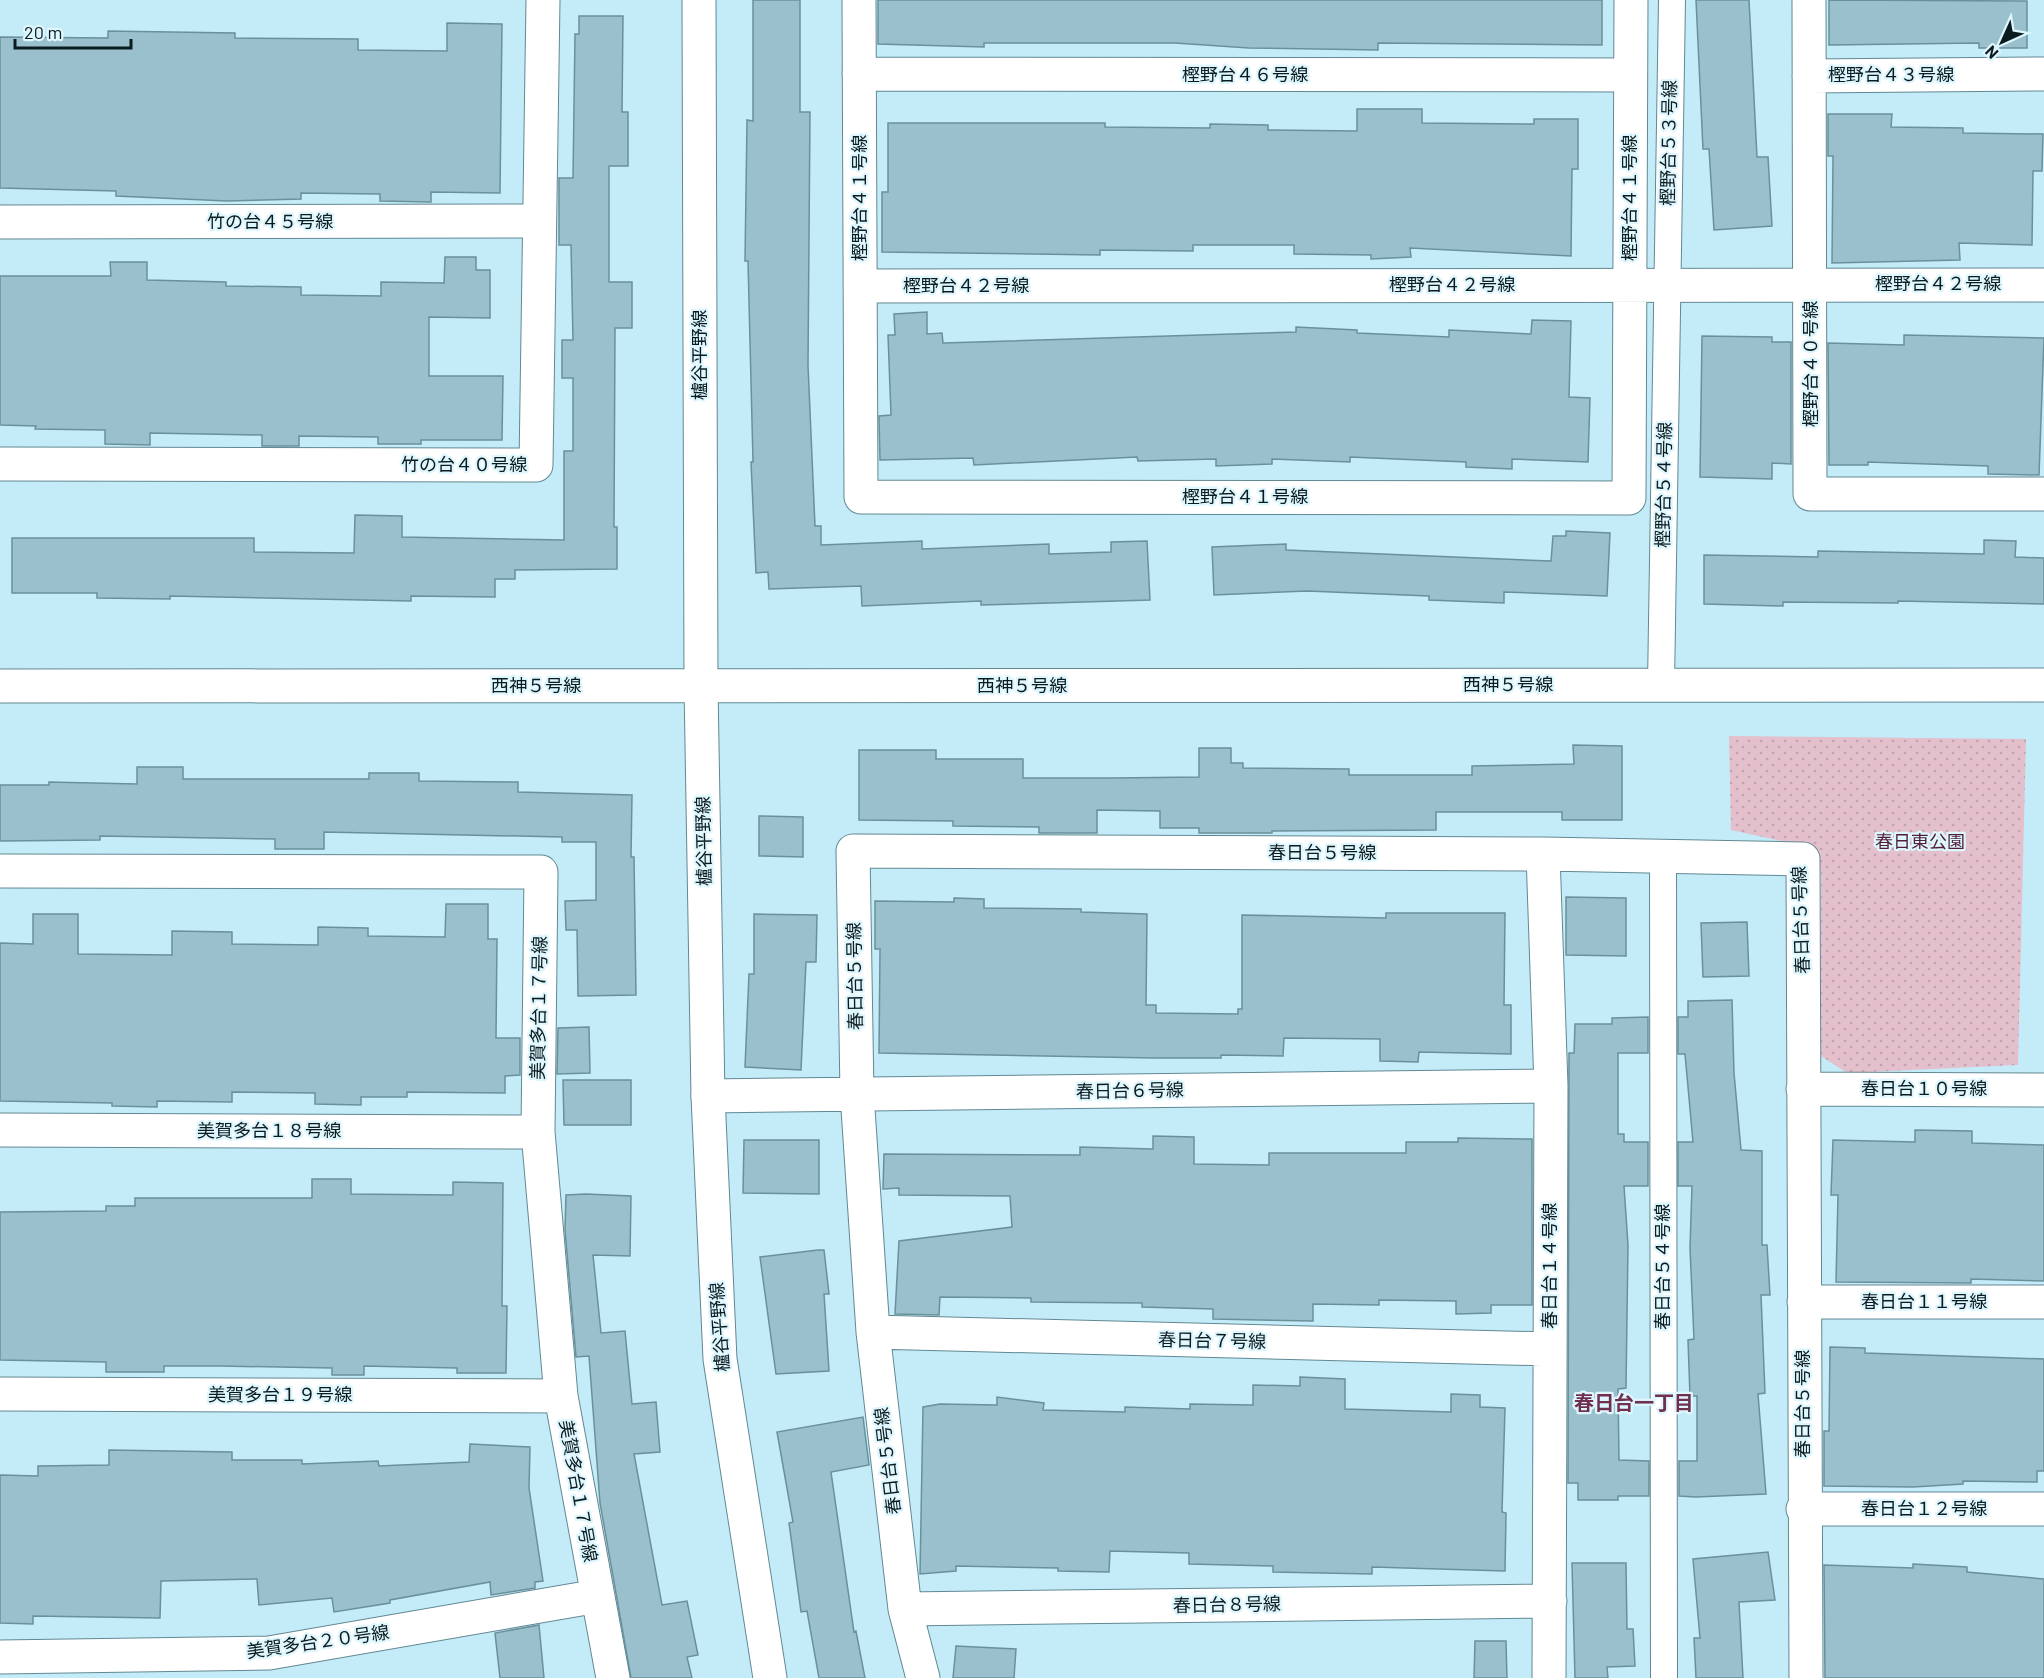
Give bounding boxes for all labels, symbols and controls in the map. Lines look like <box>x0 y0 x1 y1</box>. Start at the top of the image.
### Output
scale bar <box>15 12 130 50</box>
north arrow <box>1972 12 2032 72</box>
text: 20 m <box>24 21 62 43</box>
text: N <box>1981 42 2002 63</box>
street label: 樫野台４６号線 <box>1182 63 1308 85</box>
street label: 樫野台４３号線 <box>1828 63 1954 85</box>
street label: 樫野台５３号線 <box>1656 80 1680 206</box>
street label: 樫野台４１号線 <box>848 135 870 261</box>
street label: 樫野台４１号線 <box>1618 135 1640 261</box>
street label: 竹の台４５号線 <box>207 210 333 232</box>
street label: 樫野台４２号線 <box>1875 272 2001 294</box>
street label: 樫野台４２号線 <box>1389 273 1515 295</box>
street label: 樫野台４２号線 <box>903 274 1029 296</box>
street label: 樫野台４０号線 <box>1799 301 1821 427</box>
street label: 櫨谷平野線 <box>688 310 710 400</box>
street label: 樫野台５４号線 <box>1651 422 1675 548</box>
street label: 竹の台４０号線 <box>401 453 527 475</box>
street label: 樫野台４１号線 <box>1182 485 1308 507</box>
street label: 西神５号線 <box>1463 673 1553 695</box>
street label: 西神５号線 <box>491 674 581 696</box>
street label: 西神５号線 <box>977 674 1067 696</box>
street label: 櫨谷平野線 <box>691 796 715 886</box>
park label: 春日東公園 <box>1875 830 1965 852</box>
street label: 春日台５号線 <box>1268 841 1376 863</box>
street label: 春日台５号線 <box>1787 866 1813 974</box>
street label: 春日台５号線 <box>842 922 866 1030</box>
street label: 美賀多台１７号線 <box>526 936 550 1080</box>
street label: 春日台１０号線 <box>1861 1077 1987 1099</box>
street label: 春日台６号線 <box>1076 1078 1184 1102</box>
street label: 美賀多台１８号線 <box>197 1119 341 1141</box>
street label: 春日台１４号線 <box>1538 1203 1560 1329</box>
street label: 春日台５４号線 <box>1651 1204 1673 1330</box>
street label: 櫨谷平野線 <box>705 1281 733 1373</box>
street label: 春日台１１号線 <box>1861 1290 1987 1312</box>
street label: 春日台７号線 <box>1158 1328 1266 1352</box>
street label: 春日台５号線 <box>1791 1350 1813 1458</box>
street label: 美賀多台１９号線 <box>208 1383 352 1405</box>
district label: 春日台一丁目 <box>1574 1390 1694 1414</box>
street label: 春日台５号線 <box>870 1406 905 1516</box>
street label: 美賀多台１７号線 <box>556 1418 602 1564</box>
street label: 春日台１２号線 <box>1861 1497 1987 1519</box>
street label: 春日台８号線 <box>1173 1592 1281 1616</box>
street label: 美賀多台２０号線 <box>245 1620 391 1662</box>

